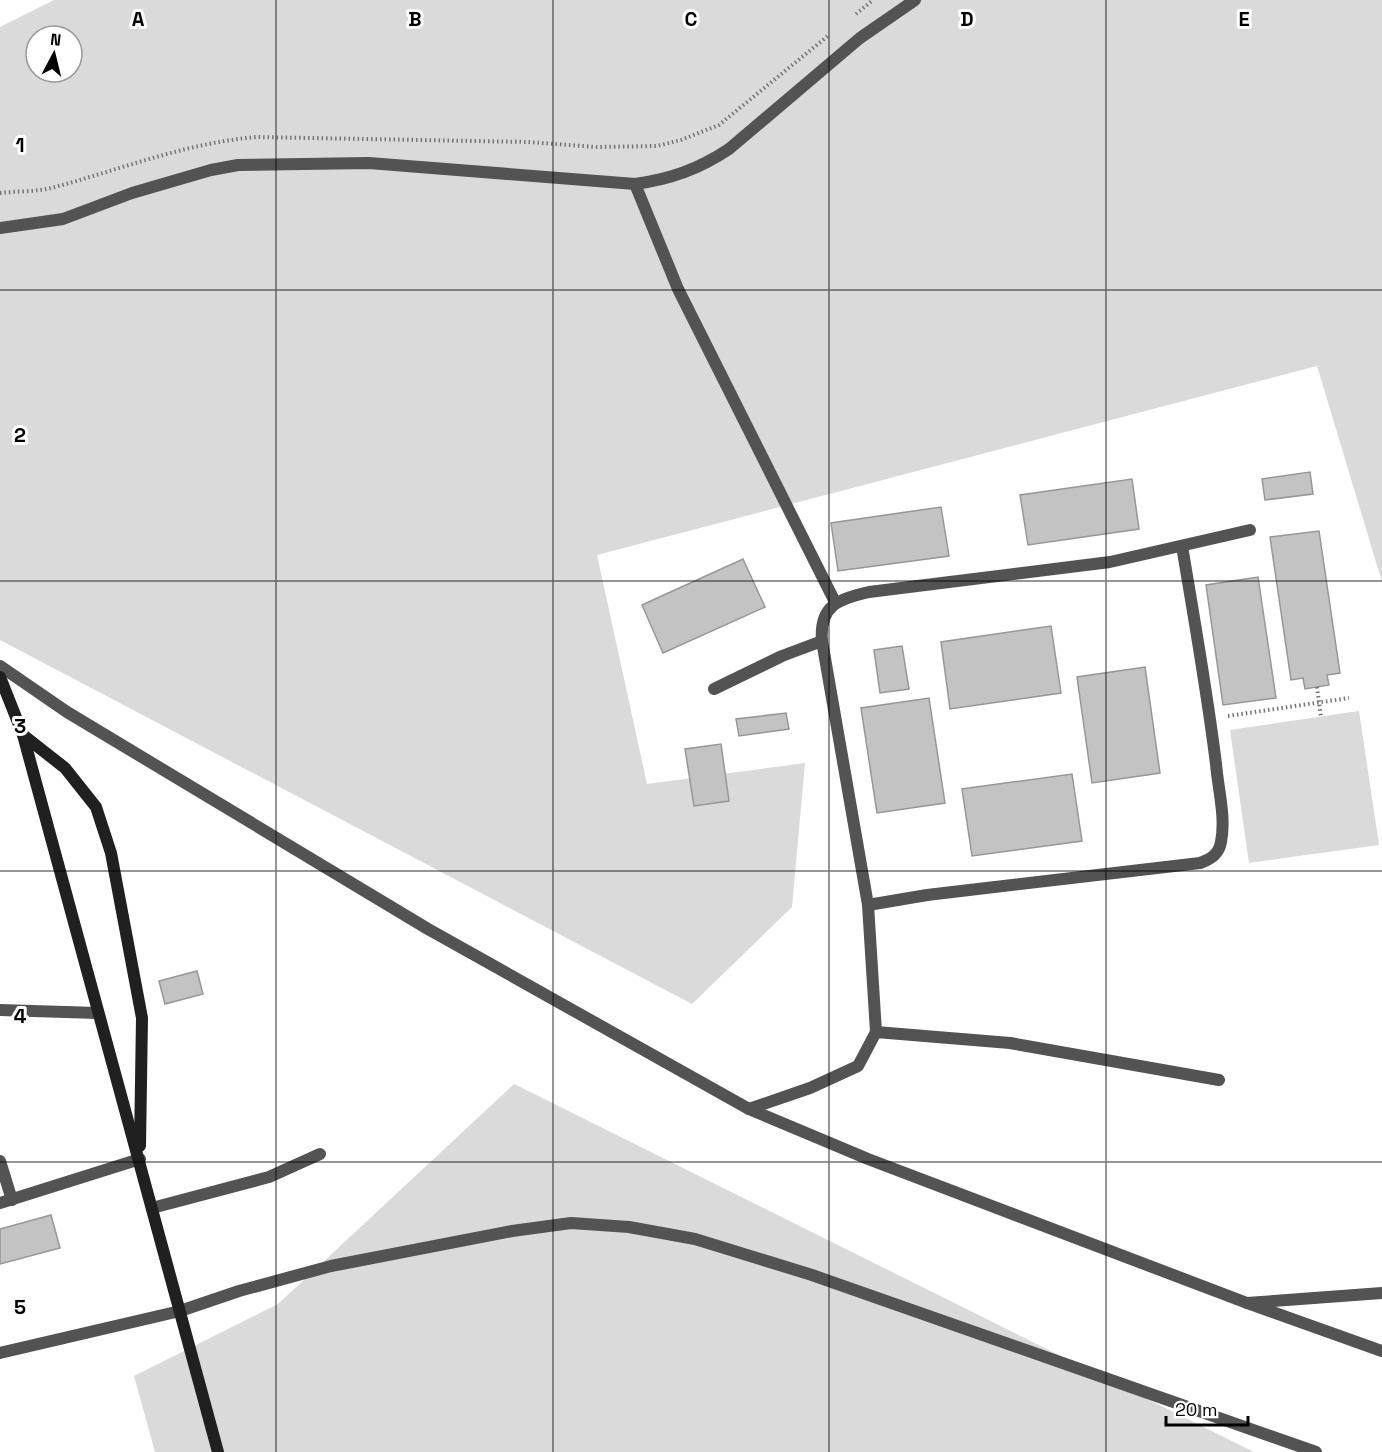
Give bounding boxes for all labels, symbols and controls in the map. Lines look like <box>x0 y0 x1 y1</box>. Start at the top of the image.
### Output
text: A <box>132 6 145 32</box>
text: B <box>408 6 422 32</box>
text: C <box>685 6 698 32</box>
text: D <box>960 6 974 32</box>
text: E <box>1238 6 1250 32</box>
north arrow <box>24 24 84 84</box>
text: N <box>49 29 62 51</box>
text: 1 <box>15 132 25 158</box>
text: 2 <box>14 422 26 448</box>
text: 3 <box>14 713 26 739</box>
text: 4 <box>14 1003 27 1029</box>
text: 5 <box>14 1294 26 1320</box>
scale bar <box>1166 1389 1248 1427</box>
text: 20 m <box>1175 1398 1218 1421</box>

